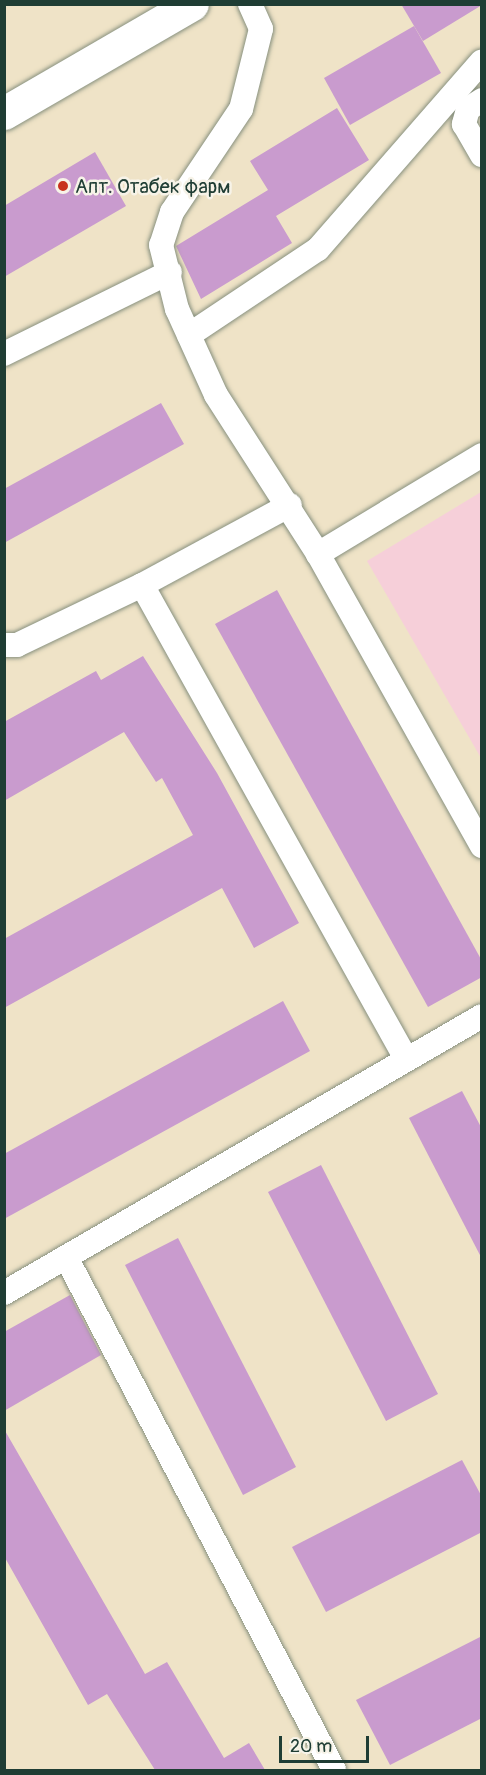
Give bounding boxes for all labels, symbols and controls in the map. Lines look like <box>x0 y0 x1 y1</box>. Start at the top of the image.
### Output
place label: Апт. Отабек фарм <box>75 174 230 198</box>
marker: Апт. Отабек фарм <box>56 179 70 193</box>
scale bar <box>282 1724 372 1762</box>
text: 20 m <box>290 1735 332 1758</box>

